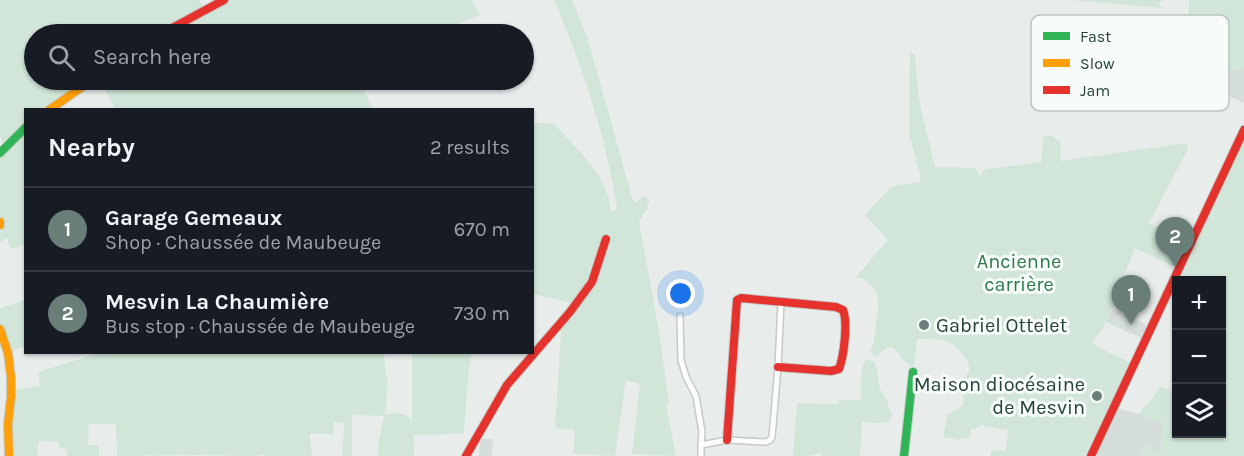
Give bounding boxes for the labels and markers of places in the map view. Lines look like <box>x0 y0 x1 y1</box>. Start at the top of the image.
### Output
pin: 2 <box>1156 218 1194 267</box>
pin: 1 <box>1112 276 1150 325</box>
place label: Gabriel Ottelet <box>936 314 1068 337</box>
marker: Gabriel Ottelet <box>917 318 931 332</box>
place label: Maison diocésaine de Mesvin <box>914 373 1085 419</box>
marker: Maison diocésaine de Mesvin <box>1090 389 1104 403</box>

